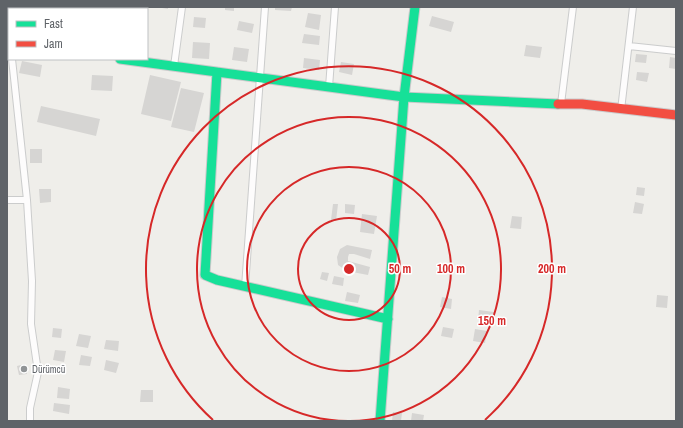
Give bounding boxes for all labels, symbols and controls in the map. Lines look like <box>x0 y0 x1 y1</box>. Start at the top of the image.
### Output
legend <box>8 8 148 60</box>
text: Fast <box>44 16 63 32</box>
text: Jam <box>44 36 63 52</box>
text: 50 m <box>389 261 411 277</box>
text: 100 m <box>437 261 465 277</box>
text: 200 m <box>538 261 566 277</box>
centre of rings <box>342 262 356 276</box>
text: 150 m <box>478 313 506 329</box>
place label: Dürümcü <box>32 363 65 376</box>
marker: Dürümcü <box>19 364 29 374</box>

